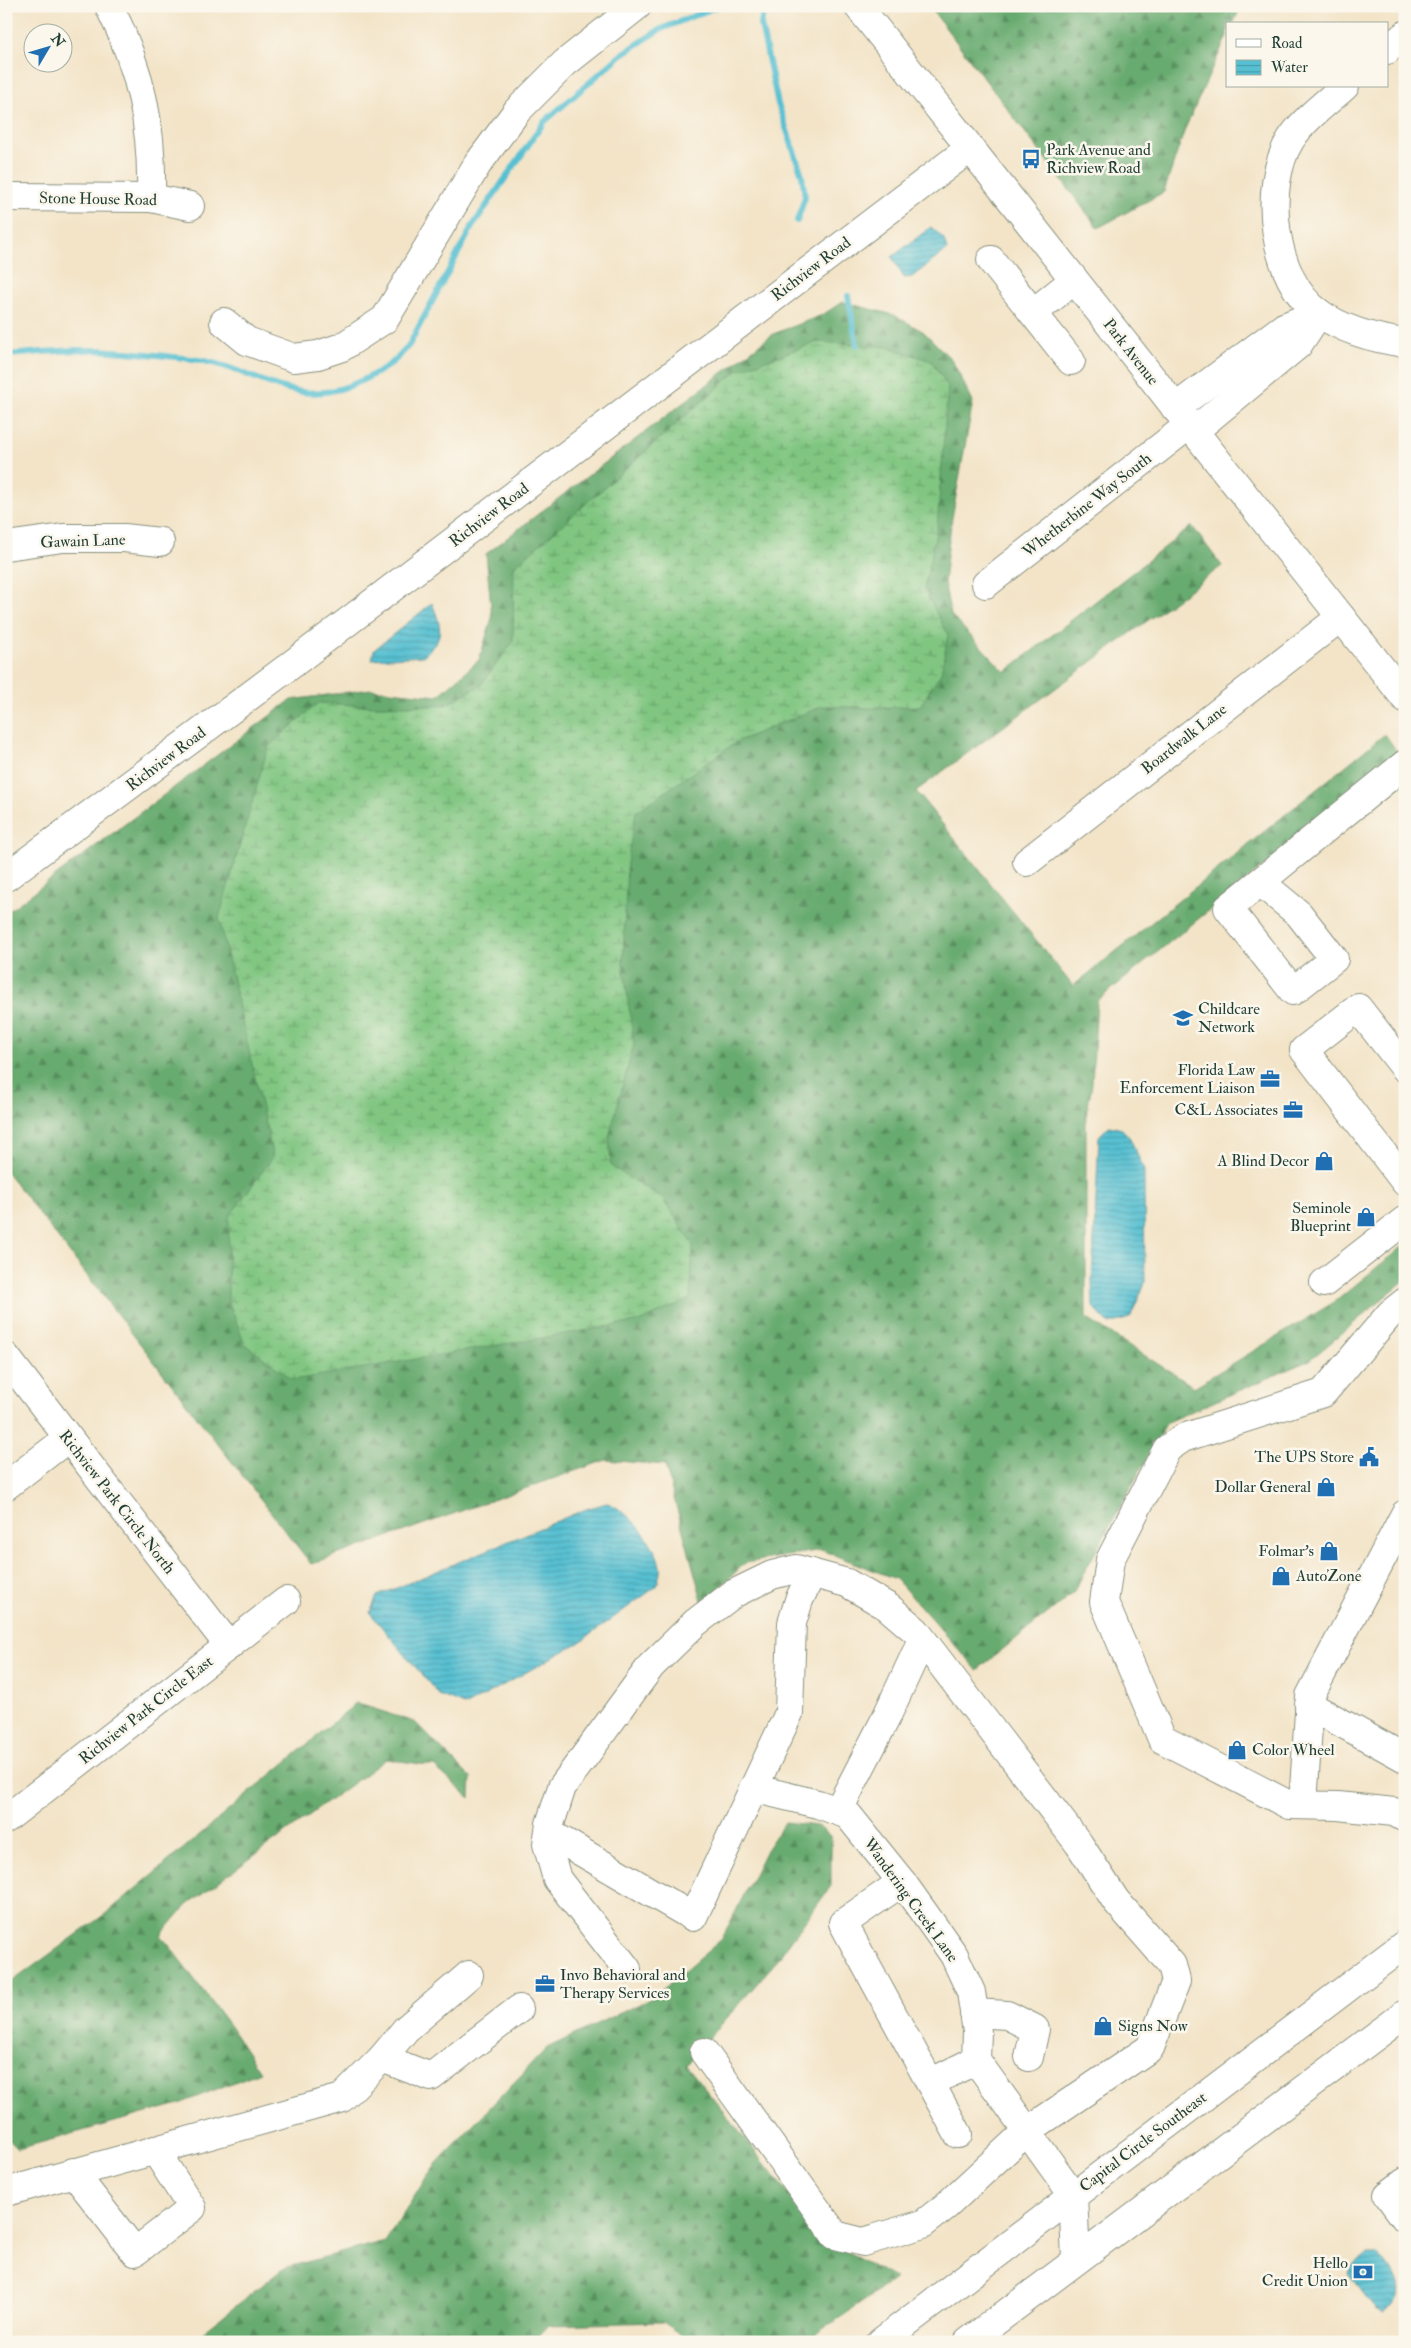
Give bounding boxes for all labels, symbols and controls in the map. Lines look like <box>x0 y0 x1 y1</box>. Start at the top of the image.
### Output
north arrow <box>22 22 72 72</box>
legend <box>1226 22 1388 88</box>
text: N <box>47 29 69 51</box>
text: Road <box>1271 34 1303 53</box>
text: Water <box>1270 58 1308 77</box>
place label: Park Avenue and Richview Road <box>1046 140 1151 178</box>
bus stop icon: Park Avenue and Richview Road <box>1020 148 1042 170</box>
street label: Stone House Road <box>39 188 157 210</box>
street label: Richview Road <box>767 232 855 305</box>
street label: Park Avenue <box>1099 315 1163 389</box>
street label: Whetherbine Way South <box>1018 448 1156 562</box>
street label: Richview Road <box>445 478 533 551</box>
street label: Gawain Lane <box>40 530 126 552</box>
street label: Boardwalk Lane <box>1137 699 1231 779</box>
street label: Richview Road <box>122 722 210 795</box>
place label: Childcare Network <box>1198 999 1260 1037</box>
school or university icon: Childcare Network <box>1172 1007 1194 1029</box>
place label: Florida Law Enforcement Liaison <box>1120 1060 1256 1098</box>
office icon: Florida Law Enforcement Liaison <box>1259 1068 1281 1090</box>
office icon: C&L Associates <box>1282 1099 1304 1121</box>
place label: C&L Associates <box>1174 1100 1278 1120</box>
shop icon: A Blind Decor <box>1313 1150 1335 1172</box>
place label: A Blind Decor <box>1216 1151 1309 1171</box>
place label: Seminole Blueprint <box>1290 1198 1351 1237</box>
shop icon: Seminole Blueprint <box>1355 1206 1377 1228</box>
street label: Richview Park Circle North <box>55 1426 180 1578</box>
public building icon: The UPS Store <box>1358 1446 1380 1468</box>
place label: The UPS Store <box>1254 1447 1354 1467</box>
shop icon: Dollar General <box>1315 1476 1337 1498</box>
place label: Dollar General <box>1215 1477 1311 1497</box>
shop icon: Folmar's <box>1318 1540 1340 1562</box>
place label: Folmar's <box>1258 1541 1314 1561</box>
shop icon: AutoZone <box>1270 1565 1292 1587</box>
place label: AutoZone <box>1295 1566 1362 1586</box>
street label: Richview Park Circle East <box>75 1651 217 1769</box>
shop icon: Color Wheel <box>1226 1739 1248 1761</box>
place label: Color Wheel <box>1252 1740 1335 1760</box>
street label: Wandering Creek Lane <box>859 1833 963 1966</box>
place label: Invo Behavioral and Therapy Services <box>560 1965 686 2004</box>
office icon: Invo Behavioral and Therapy Services <box>534 1973 556 1995</box>
shop icon: Signs Now <box>1092 2015 1114 2037</box>
place label: Signs Now <box>1118 2016 1189 2036</box>
street label: Capital Circle Southeast <box>1075 2088 1211 2197</box>
place label: Hello Credit Union <box>1262 2253 1348 2291</box>
bank icon: Hello Credit Union <box>1352 2261 1374 2283</box>

